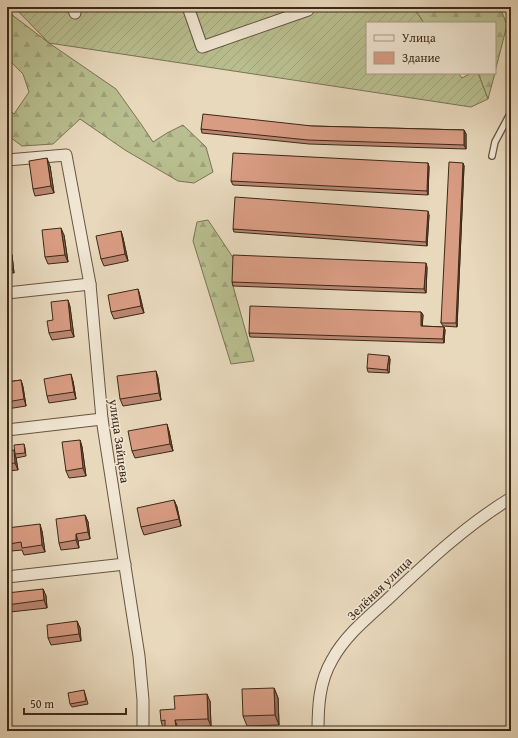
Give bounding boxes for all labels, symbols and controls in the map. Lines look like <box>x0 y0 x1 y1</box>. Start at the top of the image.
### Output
legend <box>366 22 496 74</box>
text: Улица <box>402 29 436 46</box>
text: Здание <box>402 49 441 66</box>
street label: улица Зайцева <box>104 397 135 485</box>
street label: Зелёная улица <box>342 552 417 624</box>
scale bar <box>24 690 126 716</box>
text: 50 m <box>30 695 54 712</box>

